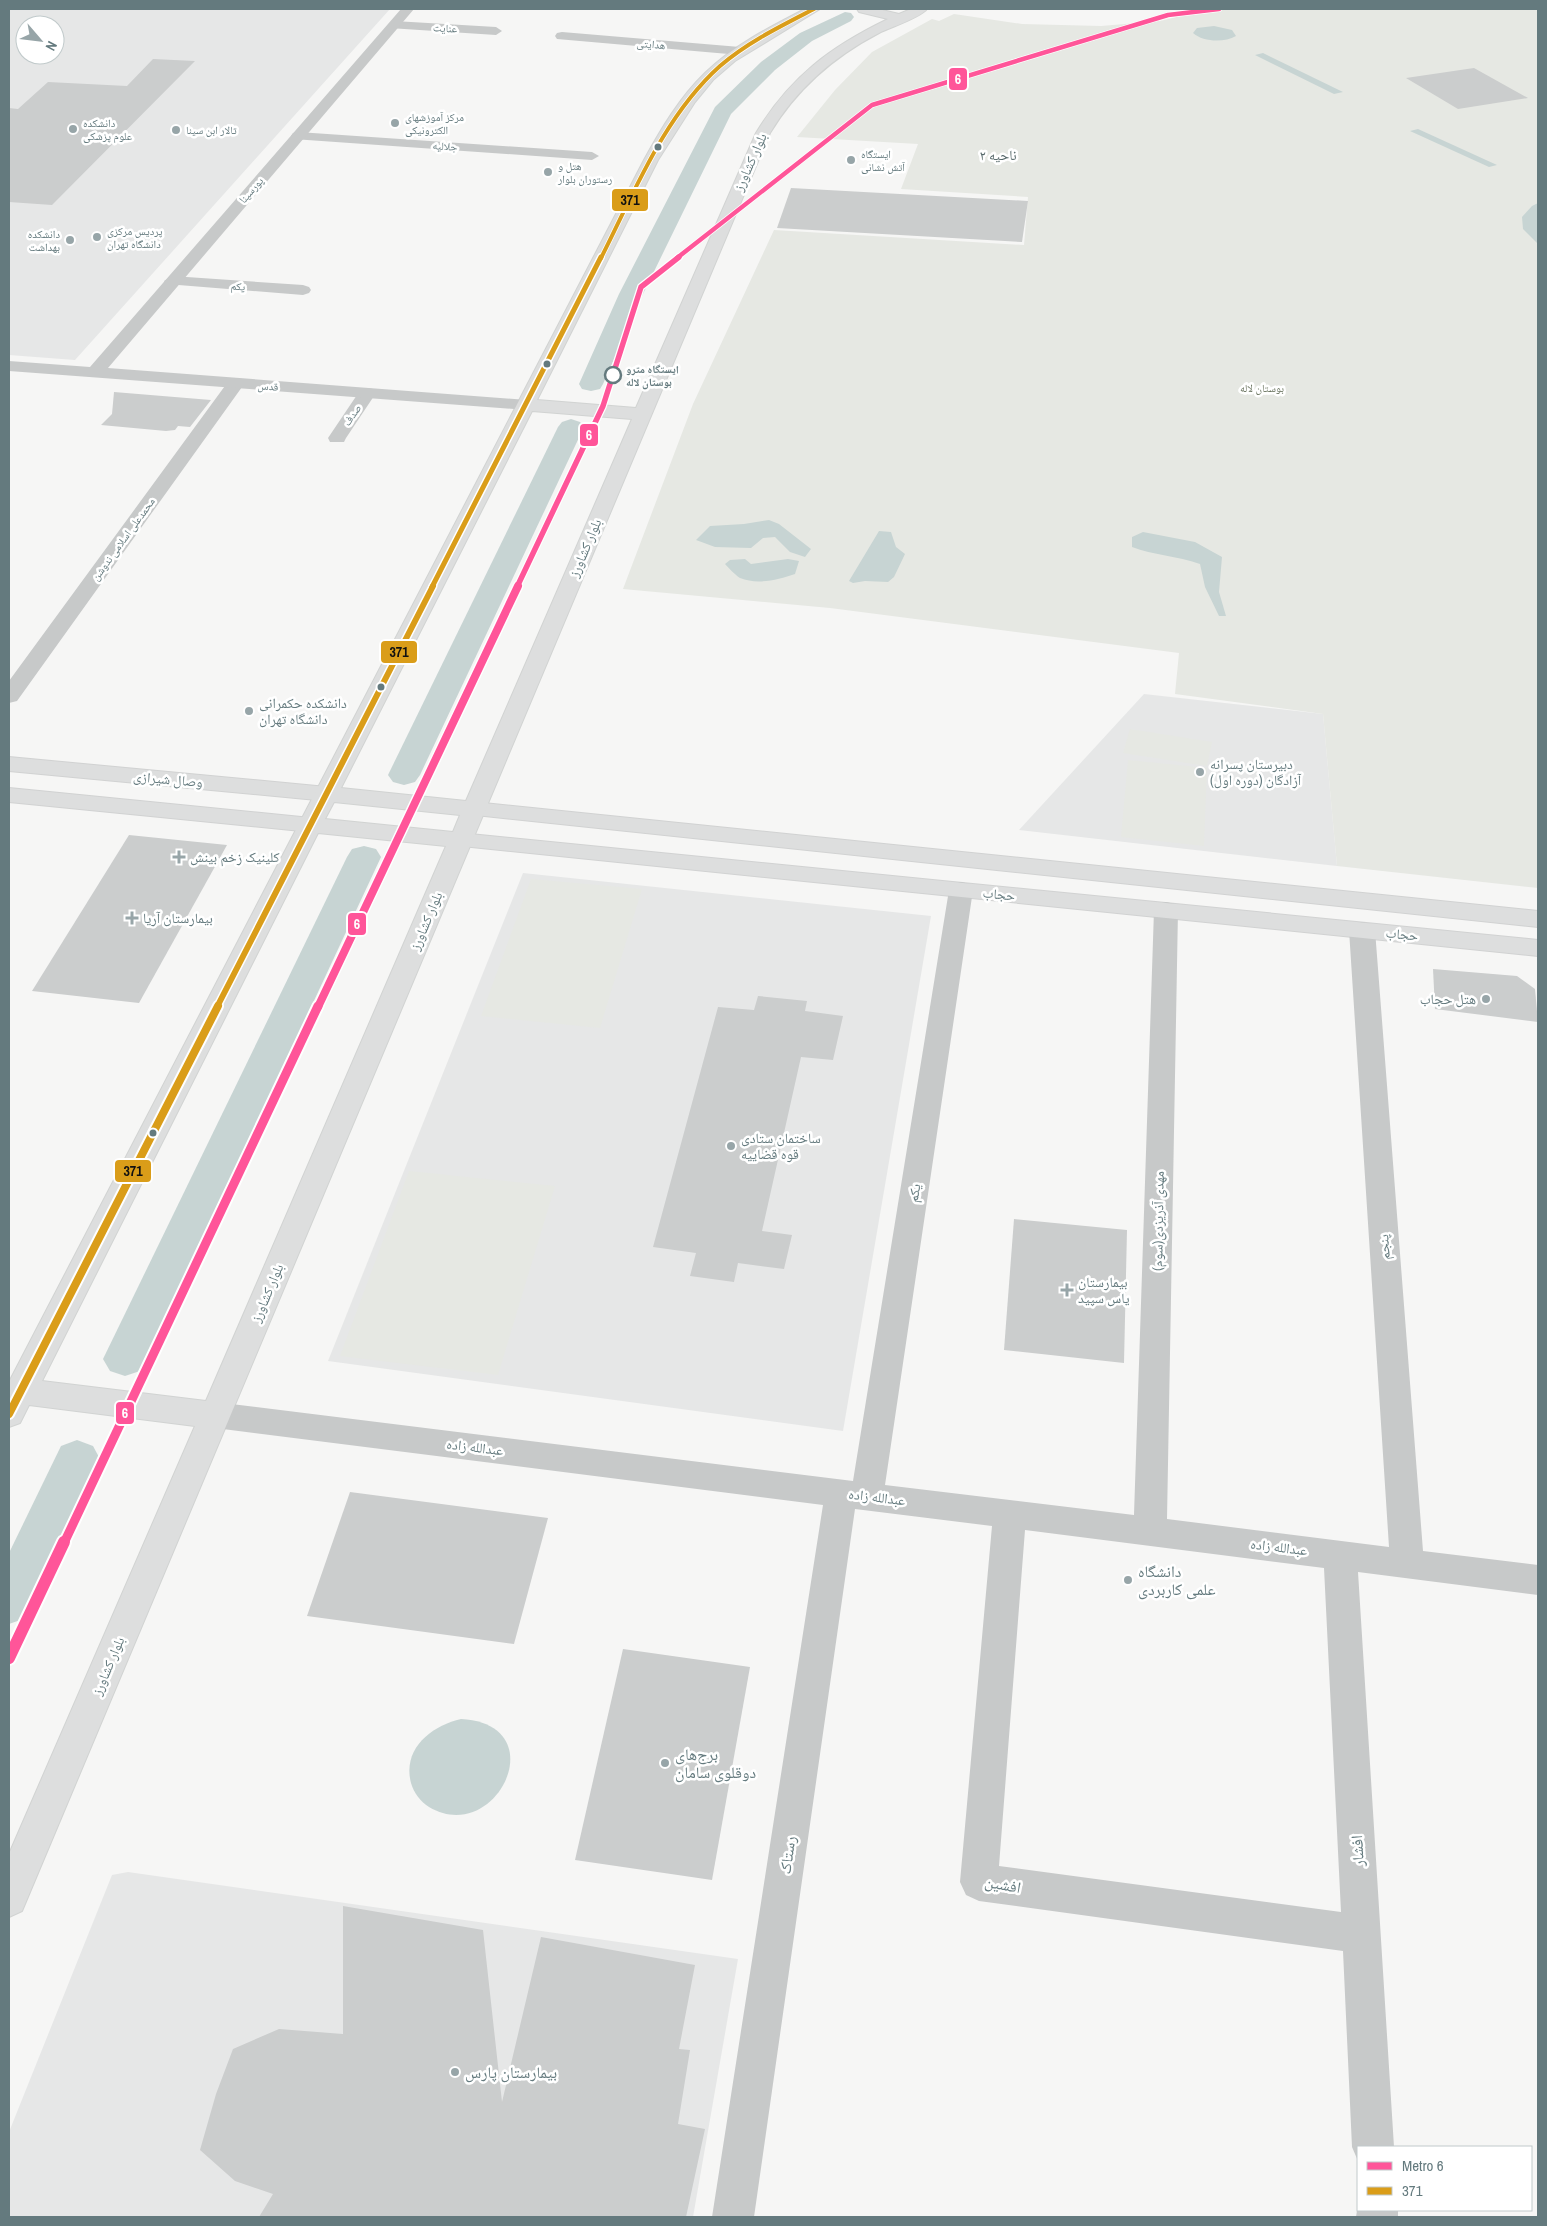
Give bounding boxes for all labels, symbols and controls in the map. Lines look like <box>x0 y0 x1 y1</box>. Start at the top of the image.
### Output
north arrow <box>15 15 65 65</box>
street label: عنایت <box>432 20 458 36</box>
street label: هدایتی <box>636 36 666 52</box>
text: N <box>42 38 61 54</box>
line badge: 6 <box>948 67 968 91</box>
text: 6 <box>955 70 961 88</box>
place label: مرکز آموزشهای الکترونیکی <box>405 110 464 137</box>
place label: دانشکده علوم پزشکی <box>83 116 133 143</box>
marker: مرکز آموزشهای الکترونیکی <box>389 117 401 129</box>
marker: دانشکده علوم پزشکی <box>67 123 79 135</box>
place label: تالار ابن سینا <box>186 123 238 137</box>
marker: تالار ابن سینا <box>170 124 182 136</box>
street label: بلوار کشاورز <box>729 130 771 195</box>
street label: جلالیه <box>432 138 458 154</box>
unlabelled marker <box>653 142 663 152</box>
district label: ناحیه ۲ <box>979 146 1017 164</box>
place label: ایستگاه آتش نشانی <box>861 147 905 174</box>
marker: ایستگاه آتش نشانی <box>845 154 857 166</box>
place label: هتل و رستوران بلوار <box>557 159 612 186</box>
marker: هتل و رستوران بلوار <box>542 166 554 178</box>
street label: پورسینا <box>236 174 266 206</box>
line badge: 371 <box>611 188 649 212</box>
text: 371 <box>620 191 640 209</box>
place label: پردیس مرکزی دانشگاه‌ تهران <box>107 224 163 251</box>
place label: دانشکده بهداشت <box>28 227 60 254</box>
marker: پردیس مرکزی دانشگاه‌ تهران <box>91 231 103 243</box>
marker: دانشکده بهداشت <box>64 234 76 246</box>
street label: یکم <box>230 279 246 295</box>
unlabelled marker <box>542 359 552 369</box>
place label: ایستگاه مترو بوستان لاله <box>626 362 679 390</box>
marker: ایستگاه مترو بوستان لاله <box>604 366 622 384</box>
street label: قدس <box>257 378 279 394</box>
park label: بوستان لاله <box>1240 381 1284 395</box>
street label: صدف <box>340 401 364 429</box>
line badge: 6 <box>579 423 599 447</box>
text: 6 <box>586 426 592 444</box>
street label: محمدعلی اسلامی ندوشن <box>88 495 158 583</box>
street label: بلوار کشاورز <box>564 516 605 581</box>
line badge: 371 <box>380 640 418 664</box>
text: 371 <box>389 643 409 661</box>
unlabelled marker <box>376 682 386 692</box>
place label: دانشکده حکمرانی دانشگاه تهران <box>259 694 347 728</box>
marker: دانشکده حکمرانی دانشگاه تهران <box>243 705 255 717</box>
place label: دبيرستان پسرانه آزادگان (دوره اول) <box>1210 755 1302 789</box>
marker: دبيرستان پسرانه آزادگان (دوره اول) <box>1194 766 1206 778</box>
street label: وصال شیرازی <box>132 767 204 791</box>
place label: کلینیک زخم بینش <box>190 848 280 867</box>
marker: کلینیک زخم بینش <box>172 850 186 864</box>
street label: حجاب <box>982 883 1016 905</box>
street label: بلوار کشاورز <box>405 889 446 954</box>
place label: بیمارستان آریا <box>143 909 213 927</box>
marker: بیمارستان آریا <box>125 911 139 925</box>
line badge: 6 <box>347 912 367 936</box>
text: 6 <box>354 915 360 933</box>
street label: حجاب <box>1385 923 1419 945</box>
place label: هتل حجاب <box>1420 990 1476 1008</box>
marker: هتل حجاب <box>1480 993 1492 1005</box>
unlabelled marker <box>148 1128 158 1138</box>
place label: ساختمان ستادی قوه قضاییه <box>741 1129 821 1163</box>
marker: ساختمان ستادی قوه قضاییه <box>725 1140 737 1152</box>
line badge: 371 <box>114 1159 152 1183</box>
text: 371 <box>123 1162 143 1180</box>
street label: مهدی آذریزدی(سوم) <box>1148 1171 1169 1271</box>
street label: یکم <box>904 1182 925 1204</box>
street label: پنجم <box>1374 1233 1395 1260</box>
street label: بلوار کشاورز <box>246 1261 287 1326</box>
place label: بیمارستان یاس سپید <box>1078 1273 1130 1307</box>
marker: بیمارستان یاس سپید <box>1060 1283 1074 1297</box>
line badge: 6 <box>115 1401 135 1425</box>
text: 6 <box>122 1404 128 1422</box>
street label: عبدالله زاده <box>445 1435 505 1459</box>
street label: عبدالله زاده <box>847 1485 907 1509</box>
street label: عبدالله زاده <box>1249 1535 1309 1559</box>
place label: دانشگاه علمی کاربردی <box>1138 1560 1216 1600</box>
marker: دانشگاه علمی کاربردی <box>1122 1574 1134 1586</box>
street label: بلوار کشاورز <box>87 1634 128 1699</box>
place label: برج‌های دوقلوی سامان <box>675 1743 756 1783</box>
marker: برج‌های دوقلوی سامان <box>659 1757 671 1769</box>
street label: رستاک <box>773 1835 801 1875</box>
street label: افشار <box>1345 1835 1369 1868</box>
street label: افشین <box>983 1870 1023 1898</box>
place label: بیمارستان پارس <box>465 2061 557 2083</box>
marker: بیمارستان پارس <box>449 2066 461 2078</box>
legend <box>1357 2146 1532 2211</box>
text: Metro 6 <box>1402 2155 1444 2176</box>
text: 371 <box>1402 2180 1423 2201</box>

